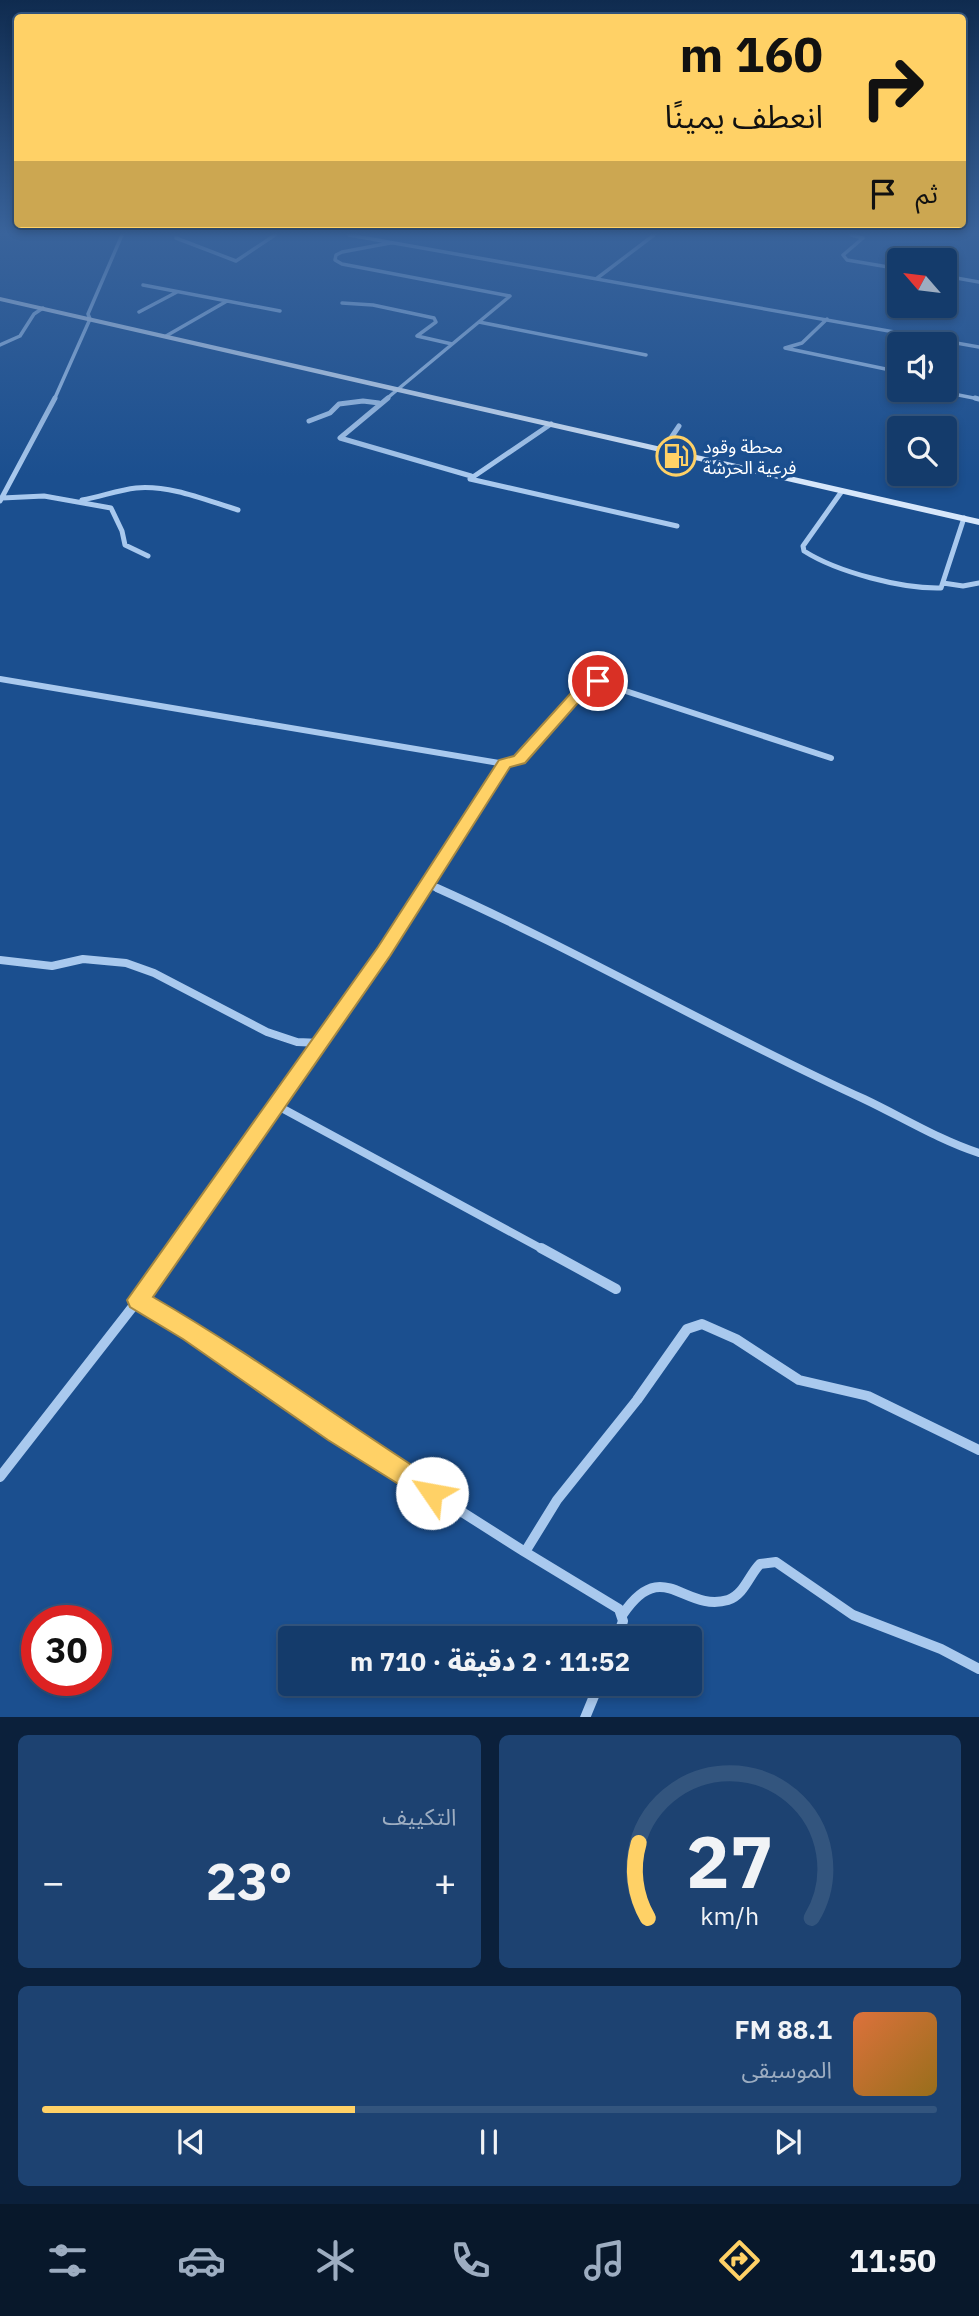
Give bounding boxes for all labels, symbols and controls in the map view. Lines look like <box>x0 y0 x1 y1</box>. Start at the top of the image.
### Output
text: 160 m <box>679 22 823 85</box>
icon: right <box>847 42 938 133</box>
text: انعطف يمينًا <box>664 95 823 137</box>
icon: arrive <box>864 175 902 213</box>
text: ثم <box>916 176 938 210</box>
north arrow <box>887 248 957 318</box>
map controls <box>887 248 957 486</box>
button: sound <box>887 332 957 402</box>
button: search <box>887 416 957 486</box>
fuel station icon: محطة وقود فرعية الحرشة <box>655 435 697 477</box>
place label: محطة وقود فرعية الحرشة <box>703 435 796 479</box>
pin <box>568 651 628 711</box>
icon: arrive <box>579 662 617 700</box>
position arrow <box>395 1456 469 1530</box>
speed limit sign: 30 <box>21 1605 112 1696</box>
text: 11:52 · 2 دقيقة · 710 m <box>350 1644 630 1678</box>
text: التكييف <box>382 1801 457 1831</box>
text: 27 <box>686 1813 773 1908</box>
text: 23° <box>206 1847 293 1914</box>
text: − <box>42 1857 65 1906</box>
text: + <box>434 1857 457 1906</box>
text: km/h <box>700 1898 759 1931</box>
text: 88.1 FM <box>734 2012 832 2046</box>
text: الموسيقى <box>741 2054 832 2084</box>
icon: previous <box>172 2123 210 2161</box>
icon: pause <box>470 2123 508 2161</box>
icon: next <box>769 2123 807 2161</box>
icon: filters <box>43 2236 92 2285</box>
icon: car <box>177 2236 226 2285</box>
icon: climate <box>311 2236 360 2285</box>
icon: phone <box>446 2236 495 2285</box>
icon: music <box>580 2236 629 2285</box>
icon: directions <box>715 2236 764 2285</box>
text: 11:50 <box>849 2239 936 2281</box>

